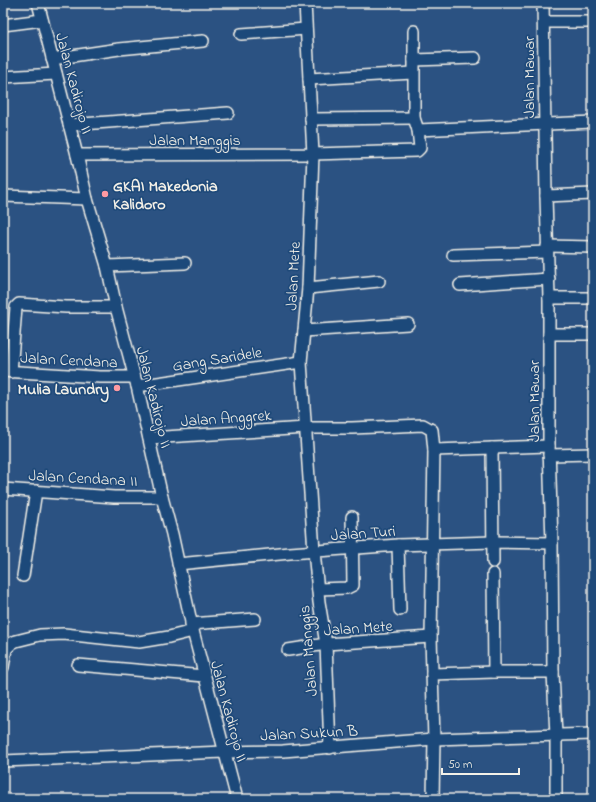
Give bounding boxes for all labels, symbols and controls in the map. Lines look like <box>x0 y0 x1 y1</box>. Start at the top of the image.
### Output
street label: Jalan Kadirojo II <box>48 30 98 137</box>
street label: Jalan Mawar <box>518 36 542 118</box>
street label: Jalan Manggis <box>149 129 241 153</box>
place label: GKAI Makedonia Kalidoro <box>113 175 218 217</box>
marker: GKAI Makedonia Kalidoro <box>100 189 110 199</box>
street label: Jalan Mete <box>280 240 308 311</box>
street label: Gang Saridele <box>171 341 265 379</box>
street label: Jalan Kadirojo II <box>129 344 177 451</box>
street label: Jalan Cendana <box>19 346 118 376</box>
street label: Jalan Mawar <box>523 360 547 442</box>
place label: Mulia Laundry <box>18 378 109 403</box>
marker: Mulia Laundry <box>112 383 122 393</box>
street label: Jalan Anggrek <box>180 404 273 434</box>
street label: Jalan Cendana II <box>28 464 138 494</box>
street label: Jalan Turi <box>330 520 396 548</box>
street label: Jalan Manggis <box>293 604 325 697</box>
street label: Jalan Mete <box>323 615 394 643</box>
street label: Jalan Kadirojo II <box>203 658 253 765</box>
street label: Jalan Sukun B <box>260 719 359 749</box>
scale bar <box>442 750 519 776</box>
text: 50 m <box>448 756 472 774</box>

